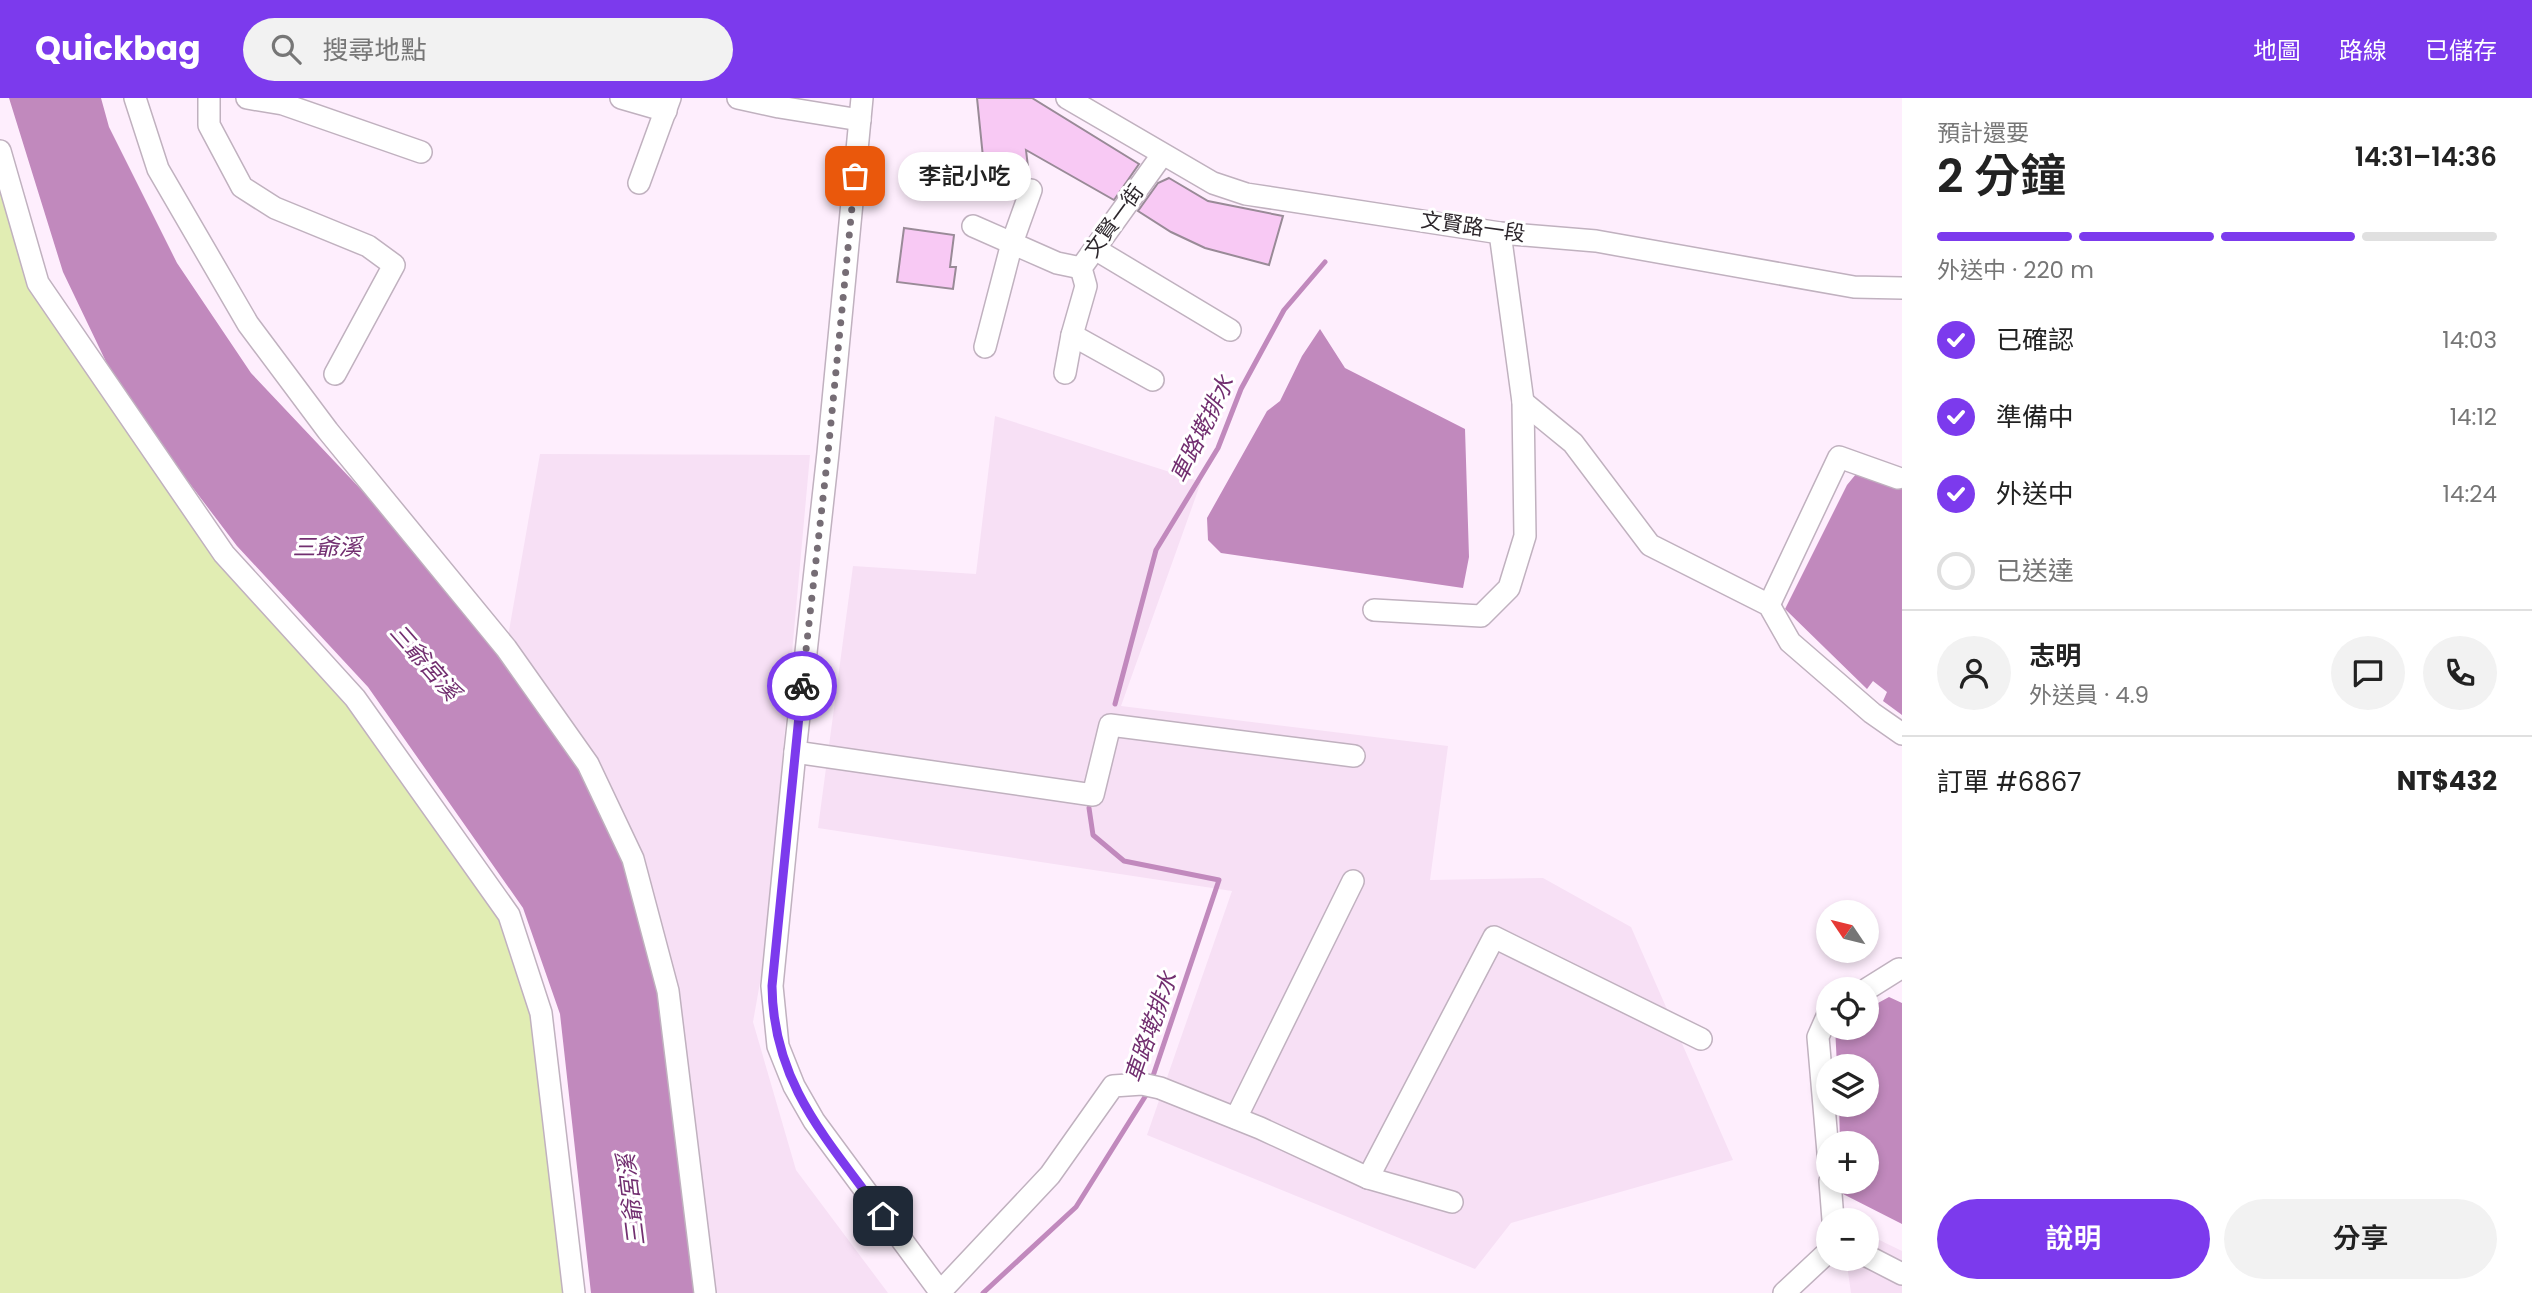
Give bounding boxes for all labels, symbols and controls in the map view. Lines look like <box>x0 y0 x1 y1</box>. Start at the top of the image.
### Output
search box <box>243 18 733 81</box>
text: Quickbag <box>35 25 201 72</box>
icon: search <box>267 30 305 68</box>
text: 搜尋地點 <box>323 32 427 68</box>
text: 地圖 <box>2253 34 2301 67</box>
text: 路線 <box>2339 34 2387 67</box>
text: 已儲存 <box>2425 34 2497 67</box>
text: 預計還要 <box>1937 117 2029 149</box>
text: 14:31–14:36 <box>2355 139 2497 175</box>
text: 2 分鐘 <box>1937 144 2066 208</box>
pin <box>825 146 885 206</box>
callout: 李記小吃 <box>897 152 1030 200</box>
icon: bag <box>836 157 874 195</box>
text: 李記小吃 <box>919 160 1011 192</box>
street label: 文賢一街 <box>1077 178 1150 263</box>
street label: 文賢路一段 <box>1419 205 1527 248</box>
text: 外送中 · 220 m <box>1937 254 2094 286</box>
icon: check <box>1937 321 1975 359</box>
text: 已確認 <box>1996 322 2074 358</box>
text: 14:03 <box>2442 324 2497 356</box>
water label: 車路墘排水 <box>1162 369 1242 488</box>
icon: check <box>1937 398 1975 436</box>
text: 準備中 <box>1996 399 2074 435</box>
text: 14:12 <box>2450 401 2497 433</box>
icon: check <box>1937 475 1975 513</box>
text: 外送中 <box>1996 476 2074 512</box>
text: 14:24 <box>2443 478 2497 510</box>
water label: 三爺溪 <box>293 531 365 563</box>
text: 已送達 <box>1996 553 2074 589</box>
water label: 三爺宮溪 <box>383 617 469 709</box>
button: person <box>1937 636 2011 710</box>
button: chat <box>2331 636 2405 710</box>
button: phone <box>2423 636 2497 710</box>
text: 志明 <box>2029 638 2081 674</box>
courier <box>767 651 837 721</box>
icon: bike <box>783 667 821 705</box>
text: 外送員 · 4.9 <box>2029 679 2149 711</box>
text: NT$432 <box>2397 763 2497 799</box>
text: 訂單 #6867 <box>1937 764 2081 800</box>
north arrow <box>1816 900 1880 962</box>
map controls <box>1816 900 1879 1271</box>
water label: 車路墘排水 <box>1117 966 1185 1087</box>
button: locate <box>1816 977 1879 1040</box>
button: layers <box>1816 1054 1879 1117</box>
button: + <box>1816 1131 1879 1194</box>
water label: 三爺宮溪 <box>609 1149 652 1248</box>
pin <box>853 1186 913 1246</box>
icon: home <box>864 1197 902 1235</box>
button: 說明 <box>1937 1199 2210 1279</box>
button: 分享 <box>2224 1199 2497 1279</box>
button: − <box>1816 1208 1879 1271</box>

